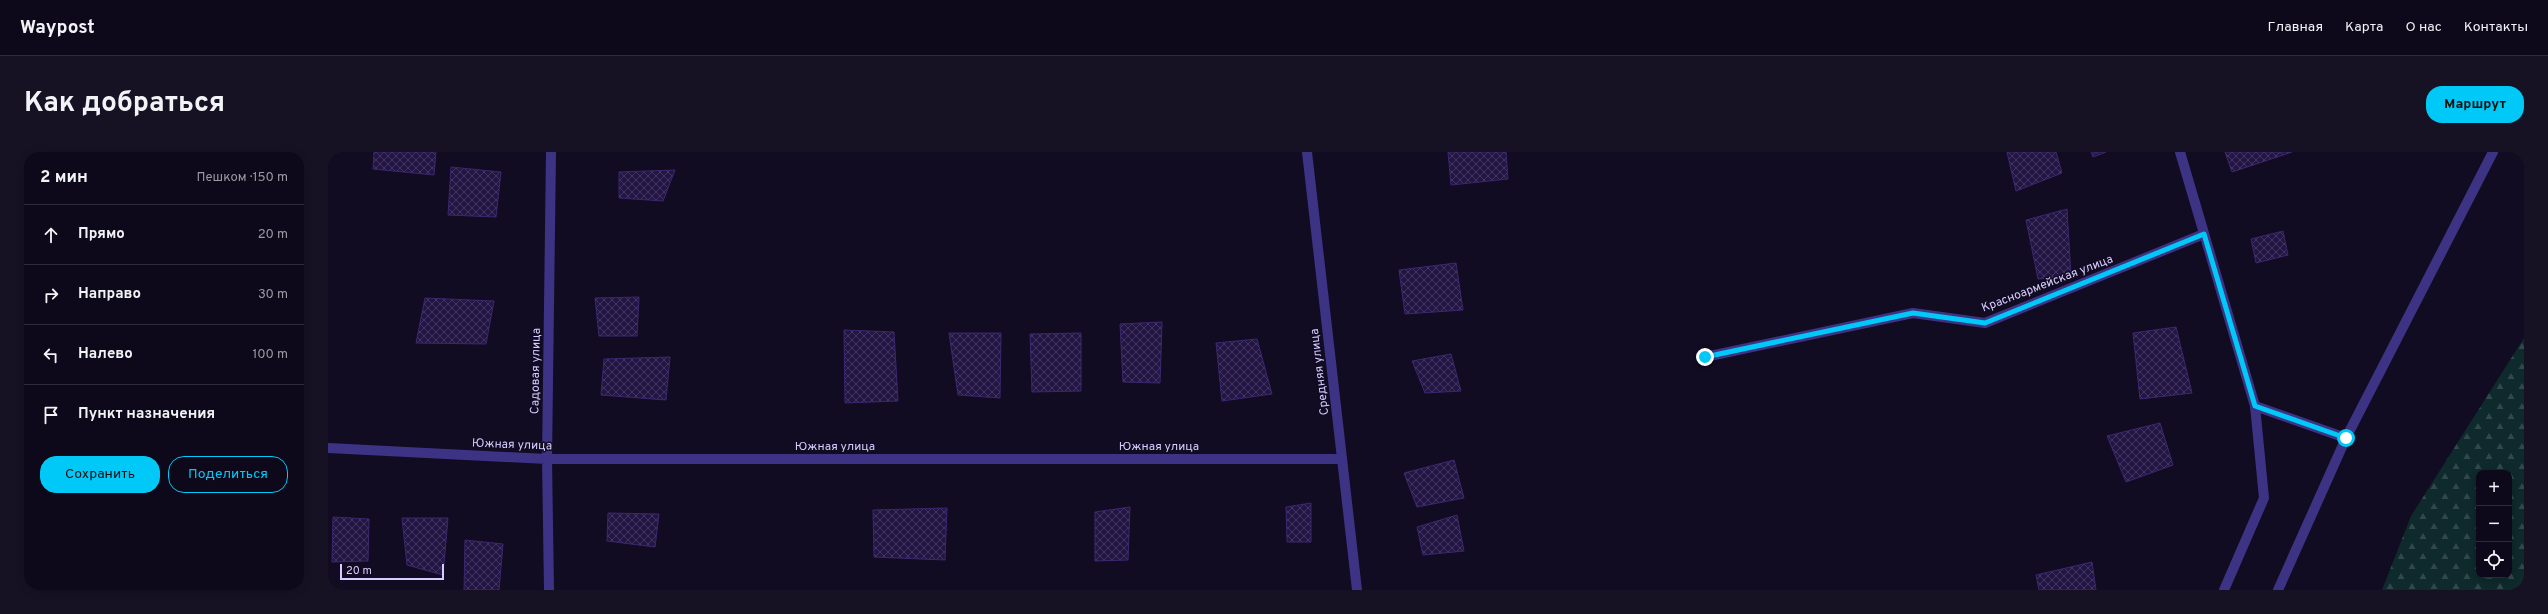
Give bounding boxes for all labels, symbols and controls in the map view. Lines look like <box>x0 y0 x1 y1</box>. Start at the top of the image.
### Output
text: Waypost <box>20 16 95 40</box>
text: Главная <box>2268 19 2323 36</box>
text: Карта <box>2345 19 2383 36</box>
text: О нас <box>2405 19 2442 36</box>
text: Контакты <box>2464 19 2528 36</box>
text: Как добраться <box>24 86 225 122</box>
button: Маршрут <box>2426 86 2524 123</box>
text: 2 мин <box>40 167 88 189</box>
text: Пешком · 150 m <box>196 170 288 186</box>
icon: ahead <box>40 224 62 246</box>
text: Прямо <box>78 225 125 244</box>
text: 20 m <box>258 227 288 243</box>
street label: Красноармейская улица <box>1979 251 2115 316</box>
icon: right <box>40 284 62 306</box>
text: Направо <box>78 285 141 304</box>
text: 30 m <box>258 287 288 303</box>
street label: Садовая улица <box>527 328 545 414</box>
street label: Средняя улица <box>1307 328 1333 416</box>
icon: left <box>40 344 62 366</box>
text: Налево <box>78 345 133 364</box>
text: 100 m <box>252 347 288 363</box>
route end <box>1696 348 1714 366</box>
icon: arrive <box>40 404 62 426</box>
text: Пункт назначения <box>78 405 215 424</box>
route start <box>2337 429 2355 447</box>
street label: Южная улица <box>472 436 552 454</box>
street label: Южная улица <box>795 439 875 455</box>
street label: Южная улица <box>1119 439 1199 455</box>
button: Сохранить <box>40 456 160 493</box>
button: Поделиться <box>168 456 288 493</box>
map controls <box>2476 470 2512 578</box>
button: + <box>2476 470 2512 506</box>
button: − <box>2476 506 2512 542</box>
button: locate <box>2476 542 2512 578</box>
scale bar <box>340 562 444 581</box>
text: 20 m <box>346 564 372 578</box>

